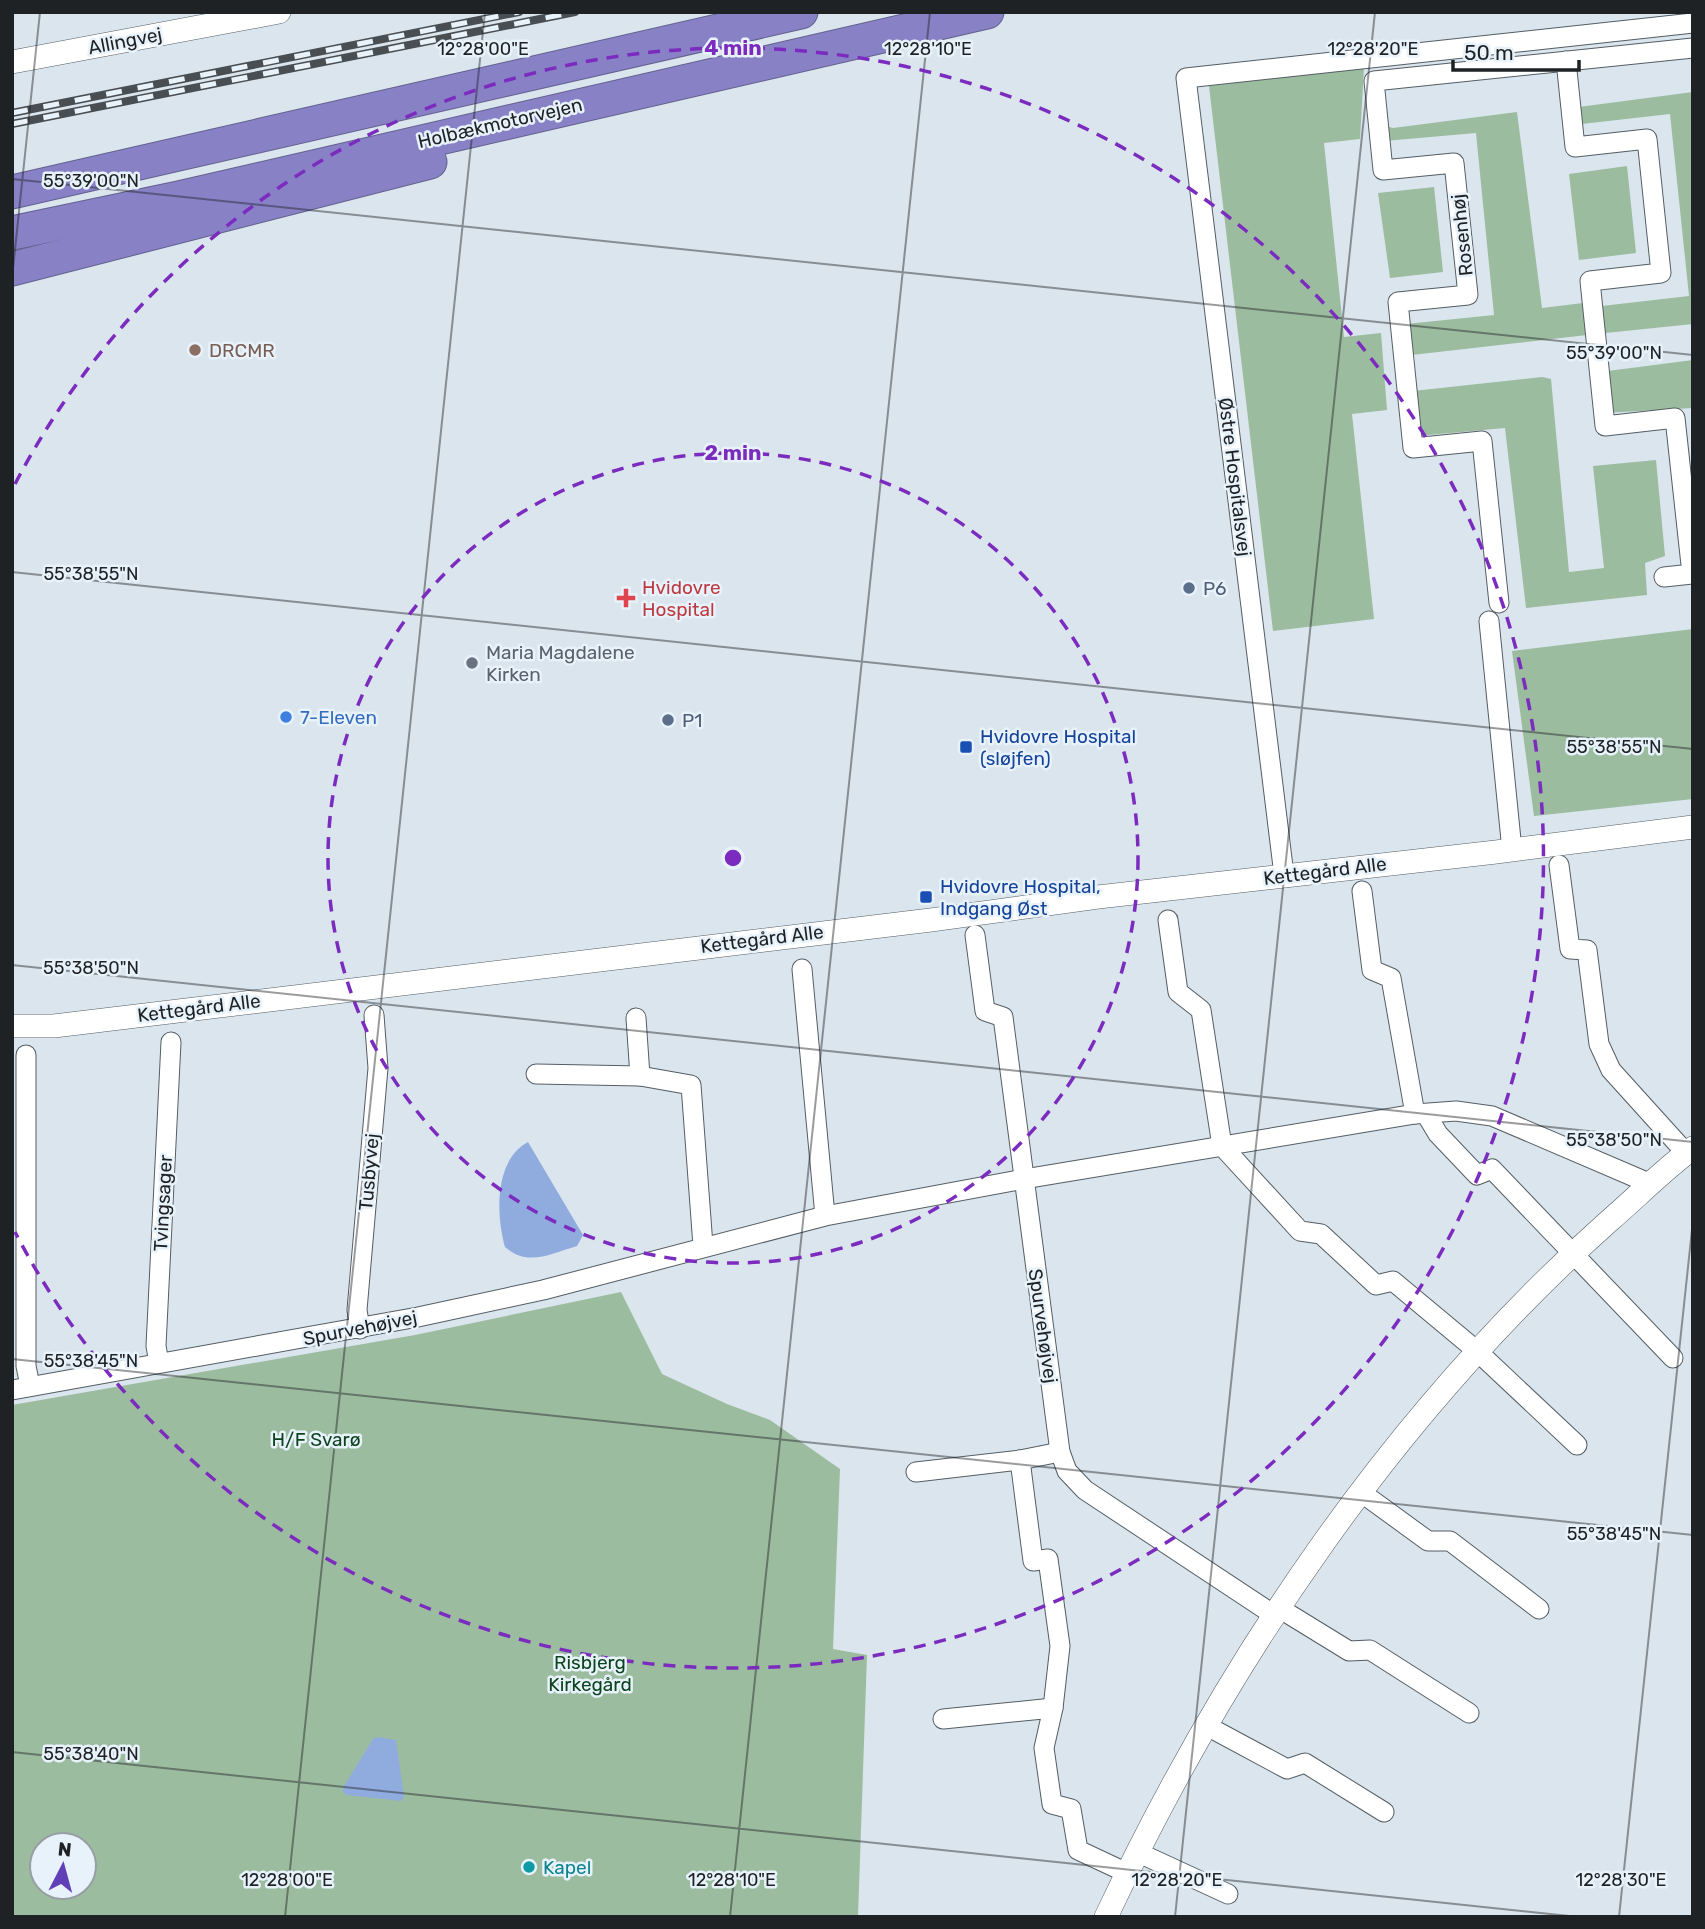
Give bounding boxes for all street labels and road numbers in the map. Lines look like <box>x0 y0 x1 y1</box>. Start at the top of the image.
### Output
street label: Allingvej <box>86 23 164 59</box>
street label: Holbækmotorvejen <box>415 93 585 153</box>
street label: Rosenhøj <box>1446 193 1478 277</box>
street label: Østre Hospitalsvej <box>1214 396 1256 558</box>
street label: Kettegård Alle <box>1262 852 1388 890</box>
street label: Kettegård Alle <box>699 920 825 958</box>
street label: Kettegård Alle <box>136 989 262 1027</box>
street label: Tusbyvej <box>354 1132 384 1212</box>
street label: Tvingsager <box>149 1153 177 1252</box>
street label: Spurvehøjvej <box>1024 1267 1062 1385</box>
street label: Spurvehøjvej <box>301 1306 419 1350</box>

